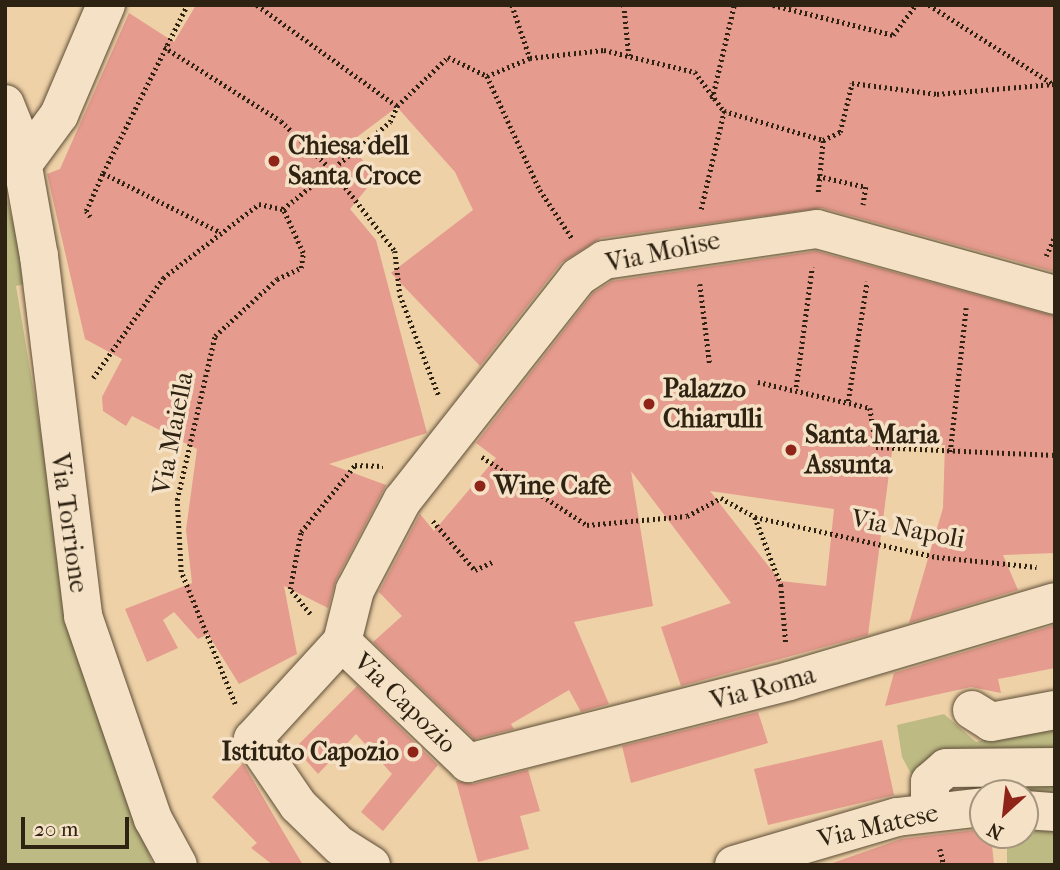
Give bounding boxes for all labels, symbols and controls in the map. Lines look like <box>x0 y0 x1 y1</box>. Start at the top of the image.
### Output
place label: Chiesa dell Santa Croce <box>288 130 421 192</box>
marker: Chiesa dell Santa Croce <box>266 153 282 169</box>
street label: Via Molise <box>603 225 723 279</box>
street label: Via Maiella <box>146 369 200 497</box>
place label: Palazzo Chiarulli <box>663 373 763 434</box>
marker: Palazzo Chiarulli <box>641 396 657 412</box>
place label: Santa Maria Assunta <box>805 419 939 480</box>
marker: Santa Maria Assunta <box>783 442 799 458</box>
street label: Via Torrione <box>44 451 94 595</box>
place label: Wine Cafè <box>494 470 611 502</box>
marker: Wine Cafè <box>472 478 488 494</box>
street label: Via Napoli <box>848 503 968 555</box>
street label: Via Capozio <box>347 646 463 760</box>
street label: Via Roma <box>707 659 819 717</box>
place label: Istituto Capozio <box>222 736 399 768</box>
marker: Istituto Capozio <box>405 744 421 760</box>
north arrow <box>969 779 1039 849</box>
street label: Via Matese <box>815 797 941 855</box>
scale bar <box>24 804 133 848</box>
text: 20 m <box>34 817 78 841</box>
text: N <box>984 818 1007 844</box>

